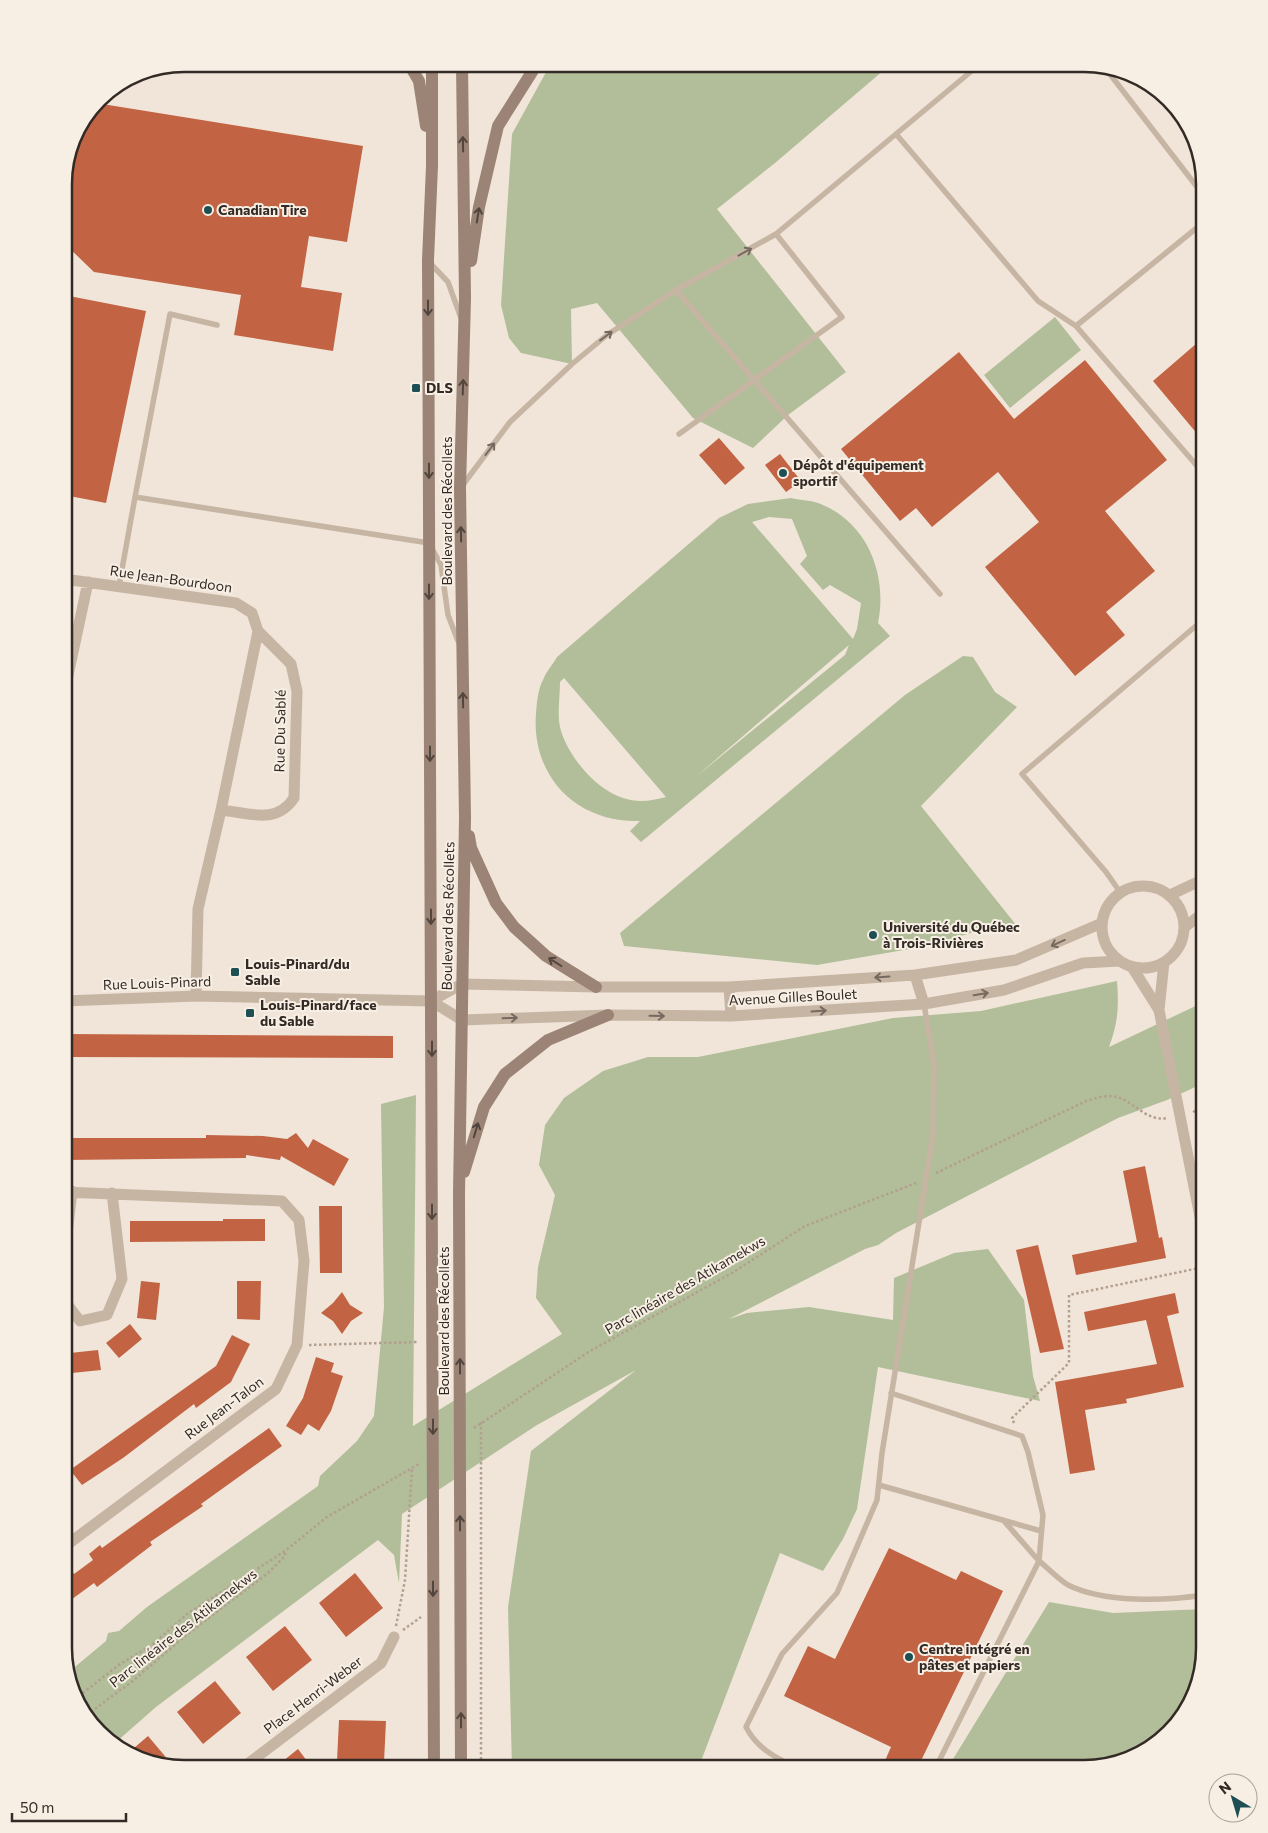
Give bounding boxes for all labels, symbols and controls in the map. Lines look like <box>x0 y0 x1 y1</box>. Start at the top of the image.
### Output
one-way arrow <box>458 137 468 153</box>
place label: Canadian Tire <box>218 201 307 218</box>
marker: Canadian Tire <box>202 204 214 216</box>
one-way arrow <box>473 208 483 224</box>
one-way arrow <box>737 247 752 257</box>
one-way arrow <box>423 300 433 316</box>
one-way arrow <box>599 331 612 342</box>
place label: DLS <box>426 379 453 396</box>
one-way arrow <box>458 379 468 395</box>
marker: DLS <box>410 382 422 394</box>
street label: Boulevard des Récollets <box>438 436 455 586</box>
one-way arrow <box>485 442 495 456</box>
place label: Dépôt d'équipement sportif <box>793 456 924 489</box>
one-way arrow <box>424 462 434 479</box>
marker: Dépôt d'équipement sportif <box>777 467 789 479</box>
one-way arrow <box>456 526 466 542</box>
street label: Rue Jean-Bourdoon <box>109 562 233 596</box>
one-way arrow <box>424 584 434 600</box>
street label: Rue Du Sablé <box>270 689 289 773</box>
one-way arrow <box>458 692 468 708</box>
one-way arrow <box>425 746 435 762</box>
street label: Boulevard des Récollets <box>438 841 457 991</box>
one-way arrow <box>426 908 436 925</box>
place label: Université du Québec à Trois-Rivières <box>883 918 1020 951</box>
marker: Université du Québec à Trois-Rivières <box>867 929 879 941</box>
one-way arrow <box>1051 938 1066 948</box>
place label: Louis-Pinard/du Sable <box>245 955 350 988</box>
one-way arrow <box>548 956 562 967</box>
marker: Louis-Pinard/du Sable <box>229 966 241 978</box>
street label: Rue Louis-Pinard <box>103 972 211 993</box>
one-way arrow <box>874 972 890 981</box>
street label: Avenue Gilles Boulet <box>728 985 858 1008</box>
one-way arrow <box>972 989 988 999</box>
place label: Louis-Pinard/face du Sable <box>260 996 377 1029</box>
one-way arrow <box>811 1006 827 1015</box>
marker: Louis-Pinard/face du Sable <box>244 1007 256 1019</box>
one-way arrow <box>648 1011 665 1021</box>
one-way arrow <box>502 1014 518 1023</box>
one-way arrow <box>427 1041 437 1057</box>
one-way arrow <box>472 1123 482 1139</box>
one-way arrow <box>427 1204 437 1220</box>
street label: Parc linéaire des Atikamekws <box>601 1232 768 1338</box>
street label: Boulevard des Récollets <box>435 1246 452 1396</box>
one-way arrow <box>455 1358 464 1374</box>
street label: Rue Jean-Talon <box>181 1372 266 1443</box>
one-way arrow <box>428 1418 438 1435</box>
one-way arrow <box>455 1515 465 1532</box>
street label: Parc linéaire des Atikamekws <box>106 1565 260 1691</box>
one-way arrow <box>428 1581 438 1597</box>
place label: Centre intégré en pâtes et papiers <box>919 1640 1030 1673</box>
marker: Centre intégré en pâtes et papiers <box>903 1651 915 1663</box>
street label: Place Henri-Weber <box>260 1652 366 1737</box>
one-way arrow <box>456 1713 465 1729</box>
north arrow <box>1208 1773 1258 1823</box>
text: N <box>1215 1777 1234 1797</box>
scale bar <box>12 1790 126 1822</box>
text: 50 m <box>20 1798 54 1816</box>

